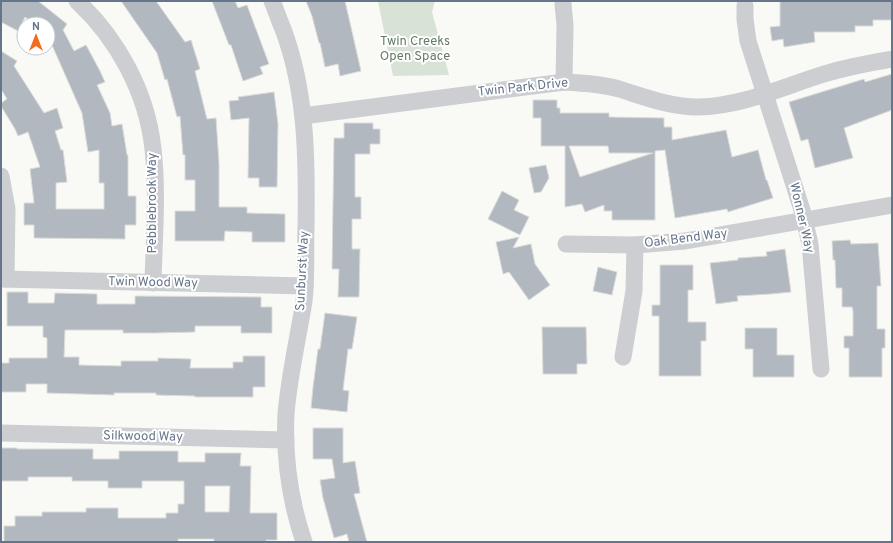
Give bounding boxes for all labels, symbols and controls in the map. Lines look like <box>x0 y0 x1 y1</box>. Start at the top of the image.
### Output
north arrow <box>16 16 56 56</box>
text: N <box>32 20 40 34</box>
park label: Twin Creeks Open Space <box>380 34 450 65</box>
street label: Twin Park Drive <box>477 75 569 101</box>
street label: Pebblebrook Way <box>145 152 161 253</box>
street label: Wonner Way <box>785 181 817 255</box>
street label: Oak Bend Way <box>643 226 729 252</box>
street label: Sunburst Way <box>293 230 313 311</box>
street label: Twin Wood Way <box>108 274 198 292</box>
street label: Silkwood Way <box>103 428 183 446</box>

